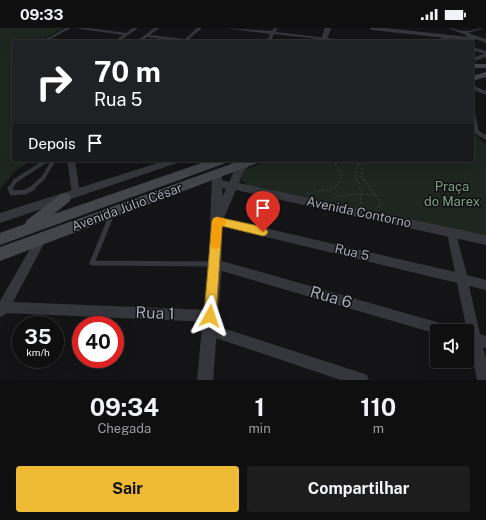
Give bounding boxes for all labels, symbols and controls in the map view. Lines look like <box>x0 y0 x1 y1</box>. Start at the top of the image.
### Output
text: 09:33 <box>20 6 63 23</box>
text: 70 m <box>94 55 161 88</box>
icon: right <box>28 56 80 108</box>
text: Rua 5 <box>94 89 142 110</box>
icon: arrive <box>84 132 106 154</box>
text: Depois <box>28 135 76 152</box>
park label: Praça do Marex <box>424 179 480 209</box>
street label: Avenida Júlio César <box>70 180 184 234</box>
pin <box>246 191 280 232</box>
street label: Avenida Contorno <box>305 194 413 230</box>
icon: arrive <box>252 197 274 219</box>
street label: Rua 5 <box>333 241 371 263</box>
street label: Rua 6 <box>308 282 354 312</box>
position arrow <box>189 295 231 337</box>
street label: Rua 1 <box>135 303 175 323</box>
speed limit sign: 40 <box>72 316 124 368</box>
map controls <box>430 324 474 368</box>
button: sound <box>430 324 474 368</box>
text: 35 <box>25 325 51 349</box>
text: km/h <box>26 346 50 358</box>
text: 09:34 <box>90 393 159 421</box>
text: 1 <box>254 393 265 421</box>
text: 110 <box>360 393 396 421</box>
text: Chegada <box>97 421 151 436</box>
text: min <box>249 421 271 436</box>
text: m <box>373 421 384 436</box>
button: Sair <box>16 466 239 512</box>
button: Compartilhar <box>247 466 470 512</box>

